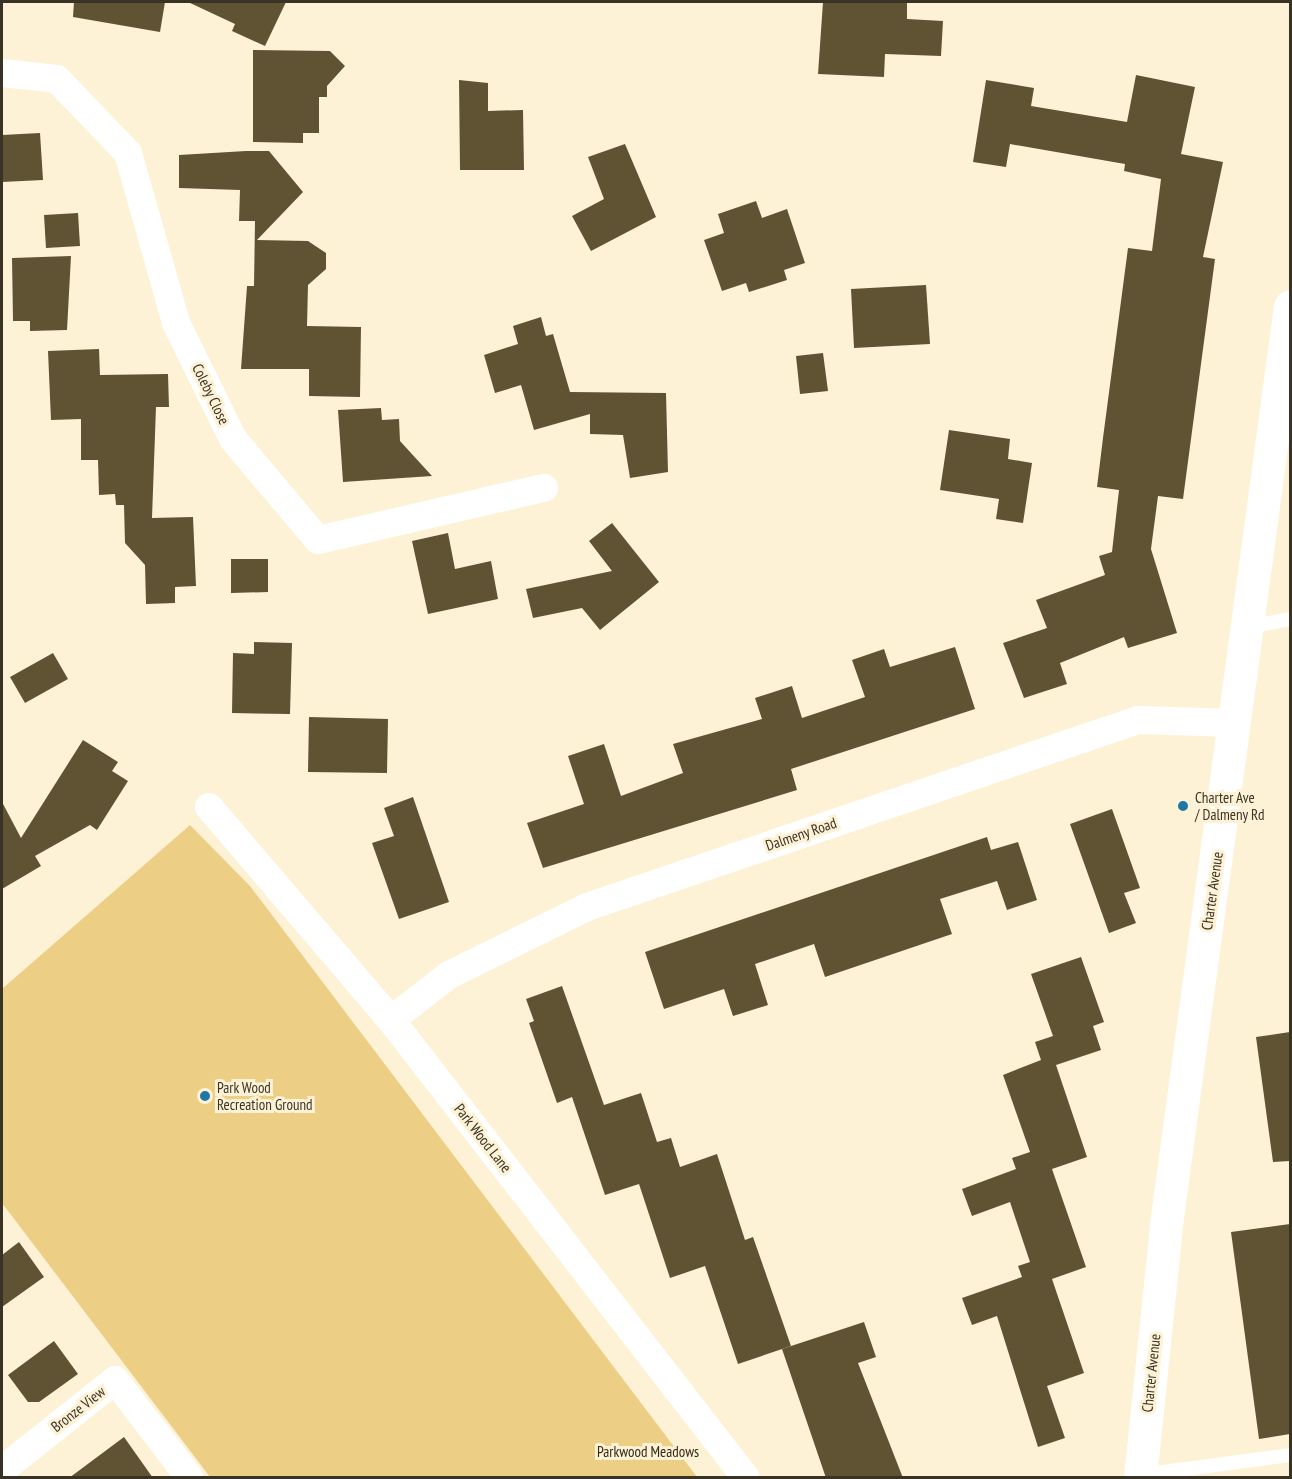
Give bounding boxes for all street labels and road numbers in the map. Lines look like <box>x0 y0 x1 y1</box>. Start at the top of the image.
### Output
street label: Coleby Close <box>188 360 234 428</box>
street label: Dalmeny Road <box>763 813 839 855</box>
street label: Charter Avenue <box>1198 850 1226 932</box>
street label: Park Wood Lane <box>451 1100 515 1176</box>
street label: Charter Avenue <box>1138 1333 1164 1413</box>
street label: Bronze View <box>47 1382 109 1436</box>

